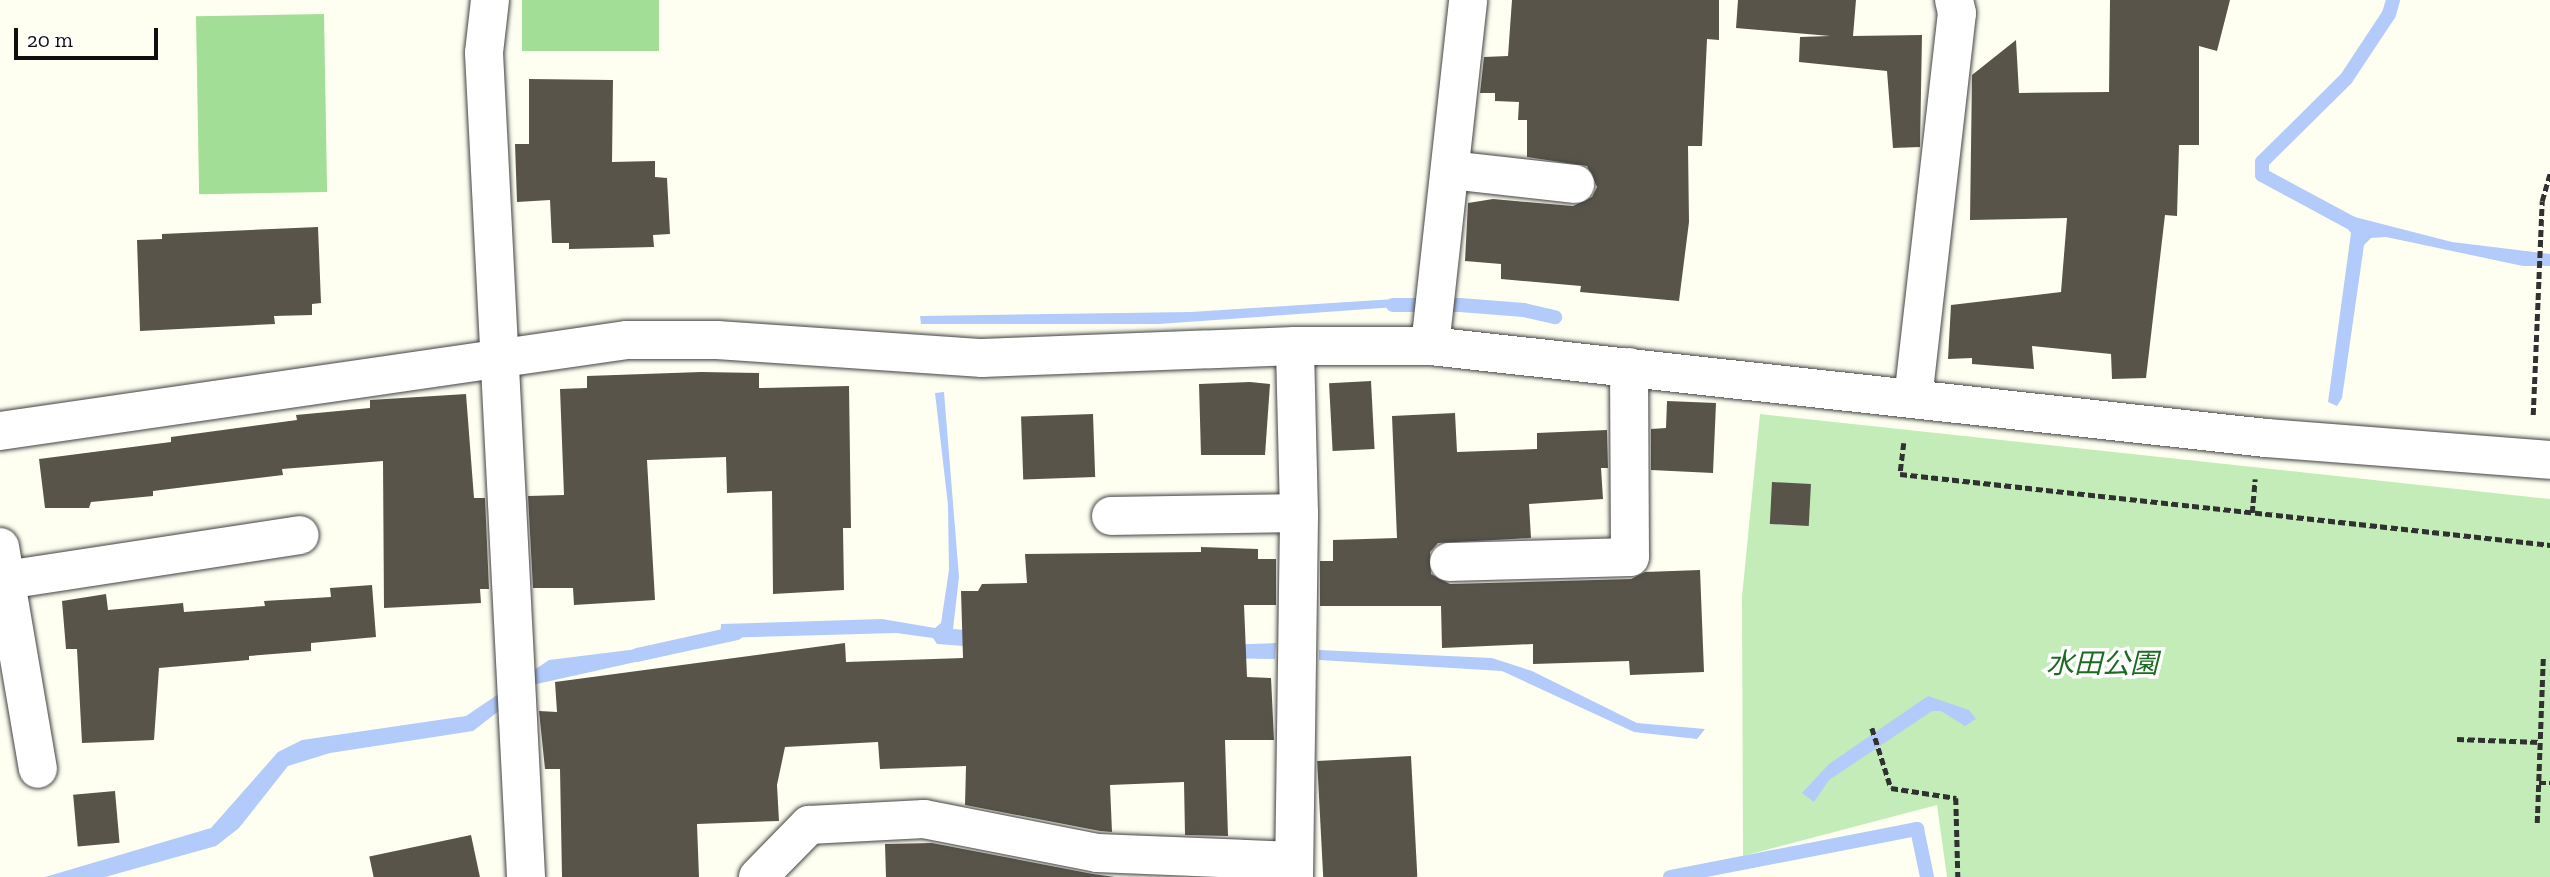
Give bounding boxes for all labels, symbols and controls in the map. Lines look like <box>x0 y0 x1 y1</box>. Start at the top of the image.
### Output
scale bar <box>18 14 161 58</box>
text: 20 m <box>27 27 73 52</box>
park label: 水田公園 <box>2046 647 2158 681</box>

